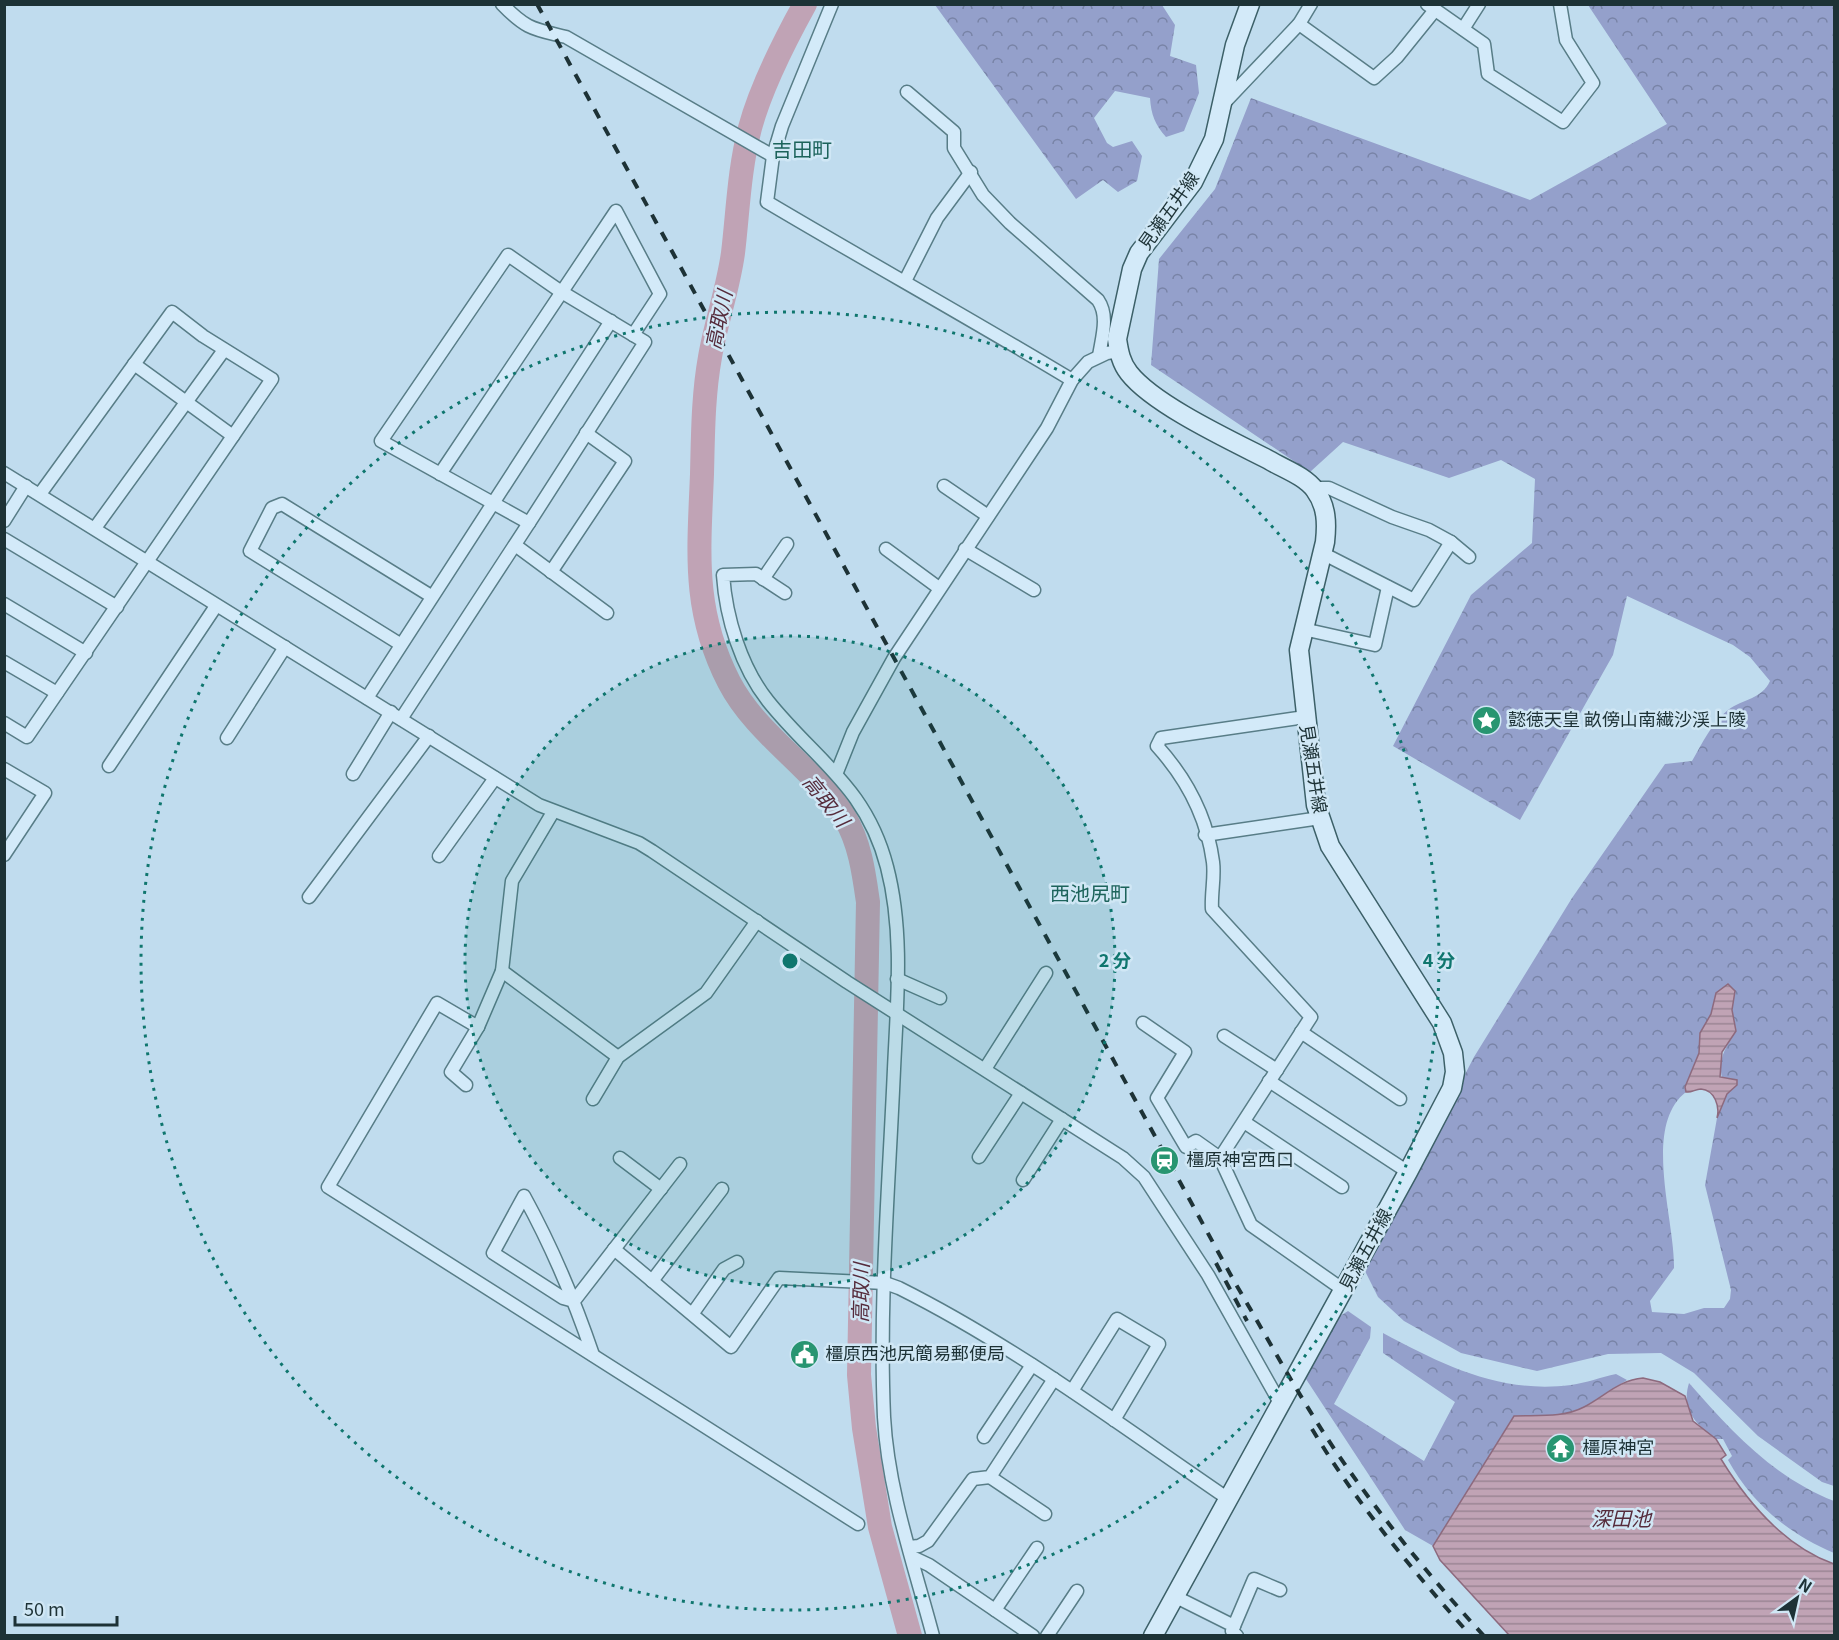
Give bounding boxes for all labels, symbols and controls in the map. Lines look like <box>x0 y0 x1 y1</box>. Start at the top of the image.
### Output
district label: 吉田町 <box>772 134 832 163</box>
street label: 見瀬五井線 <box>1131 166 1204 254</box>
water label: 高取川 <box>697 285 738 352</box>
place icon: 懿徳天皇 畝傍山南繊沙渓上陵 <box>1471 704 1503 736</box>
place label: 懿徳天皇 畝傍山南繊沙渓上陵 <box>1508 705 1746 731</box>
street label: 見瀬五井線 <box>1295 722 1335 815</box>
water label: 高取川 <box>797 768 859 834</box>
district label: 西池尻町 <box>1050 878 1130 907</box>
text: 2 分 <box>1099 946 1131 972</box>
text: 4 分 <box>1423 946 1455 972</box>
centre of rings <box>780 951 800 971</box>
station icon: 橿原神宮西口 <box>1149 1144 1181 1176</box>
place label: 橿原神宮西口 <box>1186 1145 1294 1171</box>
street label: 見瀬五井線 <box>1332 1203 1397 1295</box>
water label: 高取川 <box>844 1261 875 1323</box>
public building icon: 橿原西池尻簡易郵便局 <box>788 1338 820 1370</box>
place label: 橿原西池尻簡易郵便局 <box>825 1339 1005 1365</box>
temple icon: 橿原神宮 <box>1545 1432 1577 1464</box>
place label: 橿原神宮 <box>1582 1433 1654 1459</box>
water label: 深田池 <box>1591 1503 1653 1532</box>
north arrow <box>1767 1568 1827 1628</box>
text: N <box>1794 1571 1817 1598</box>
scale bar <box>15 1589 117 1627</box>
text: 50 m <box>24 1595 65 1621</box>

